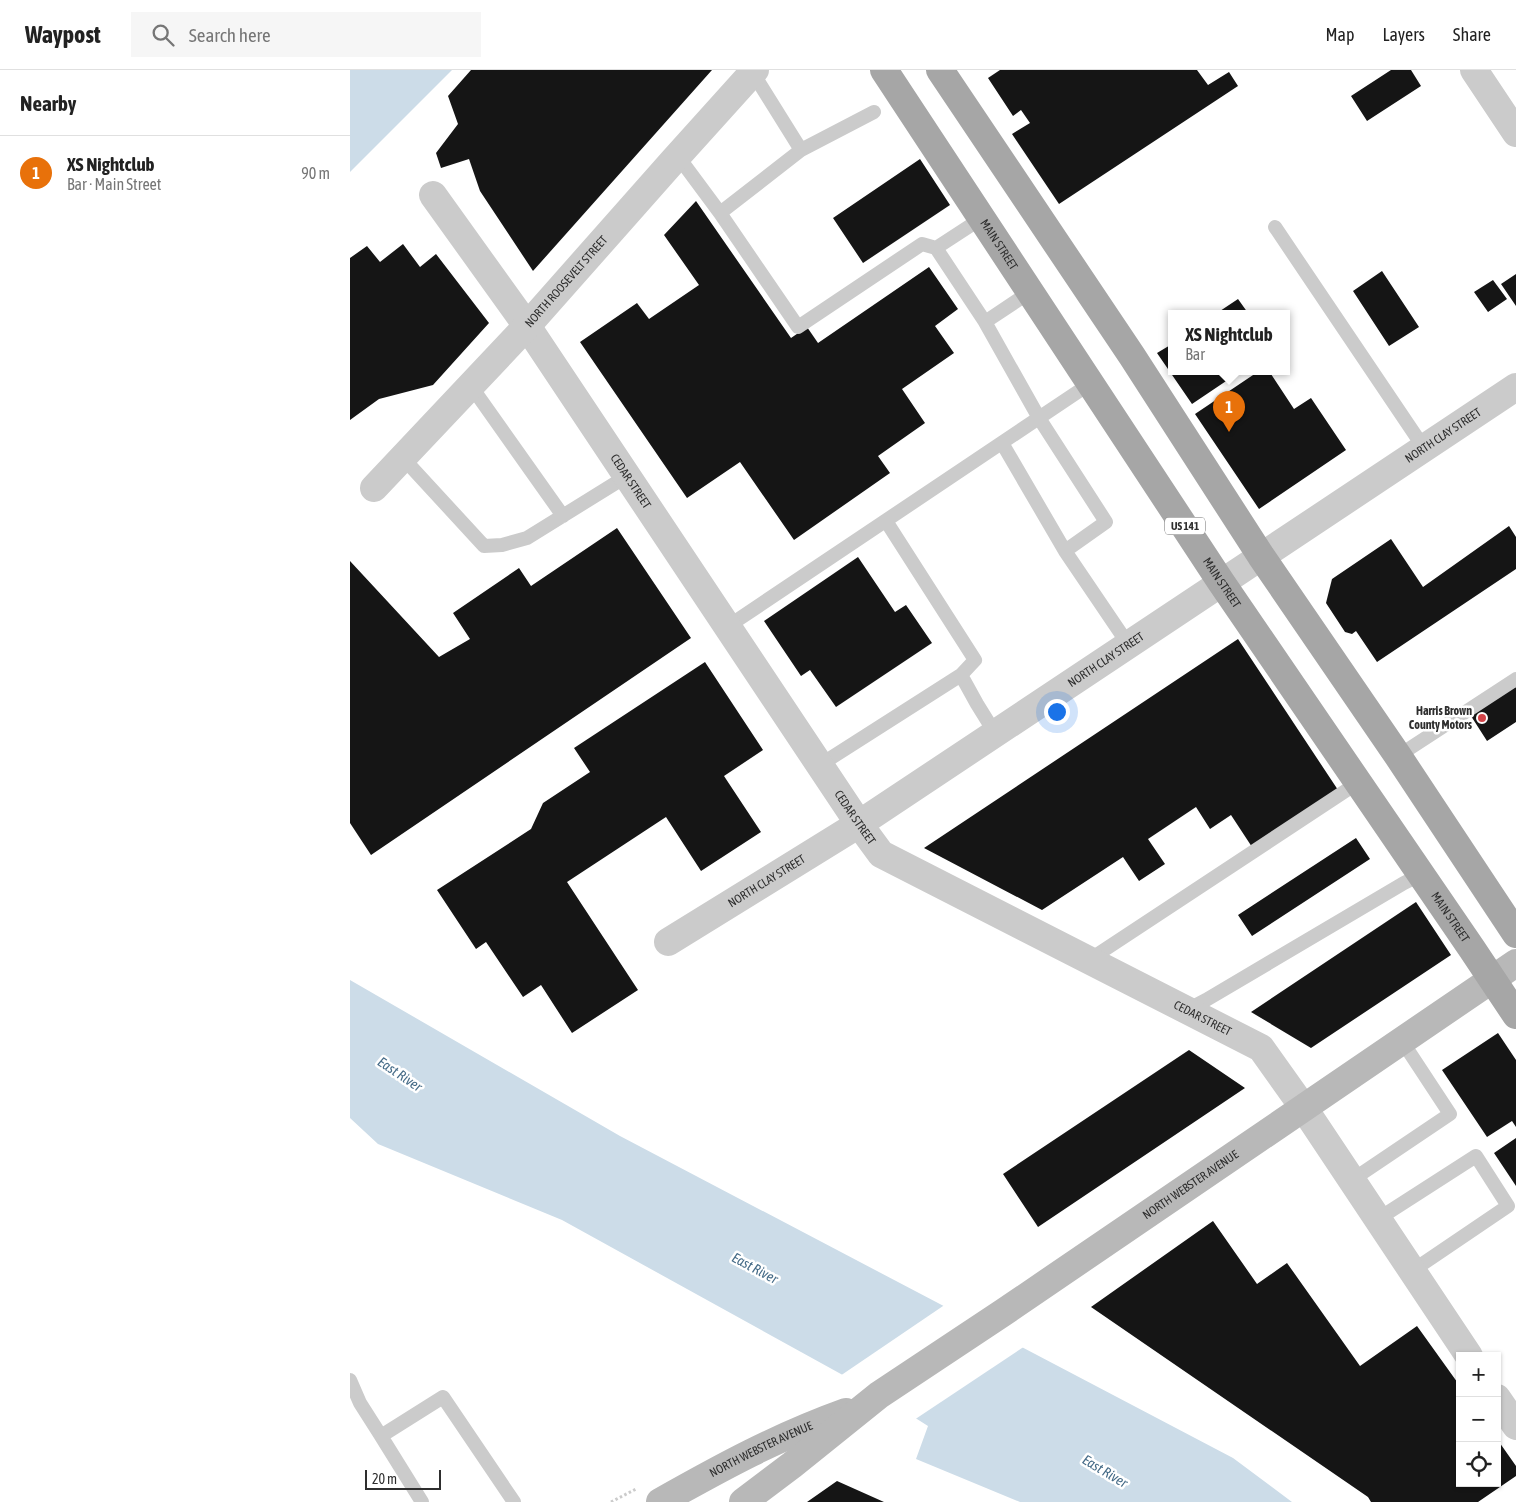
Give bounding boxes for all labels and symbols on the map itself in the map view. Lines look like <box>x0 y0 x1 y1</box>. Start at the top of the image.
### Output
street label: MAIN STREET <box>977 217 1021 273</box>
street label: NORTH ROOSEVELT STREET <box>522 232 611 330</box>
pin: 1 <box>1213 391 1245 432</box>
street label: NORTH CLAY STREET <box>1402 405 1484 466</box>
street label: CEDAR STREET <box>607 451 654 512</box>
road number: US 141 <box>1165 518 1205 534</box>
street label: MAIN STREET <box>1200 555 1244 611</box>
street label: NORTH CLAY STREET <box>1065 629 1147 690</box>
your location <box>1044 699 1070 725</box>
place label: Harris Brown County Motors <box>1409 704 1473 732</box>
marker: Harris Brown County Motors <box>1476 712 1488 724</box>
street label: CEDAR STREET <box>831 788 879 848</box>
street label: NORTH CLAY STREET <box>725 852 809 910</box>
street label: MAIN STREET <box>1428 889 1473 945</box>
street label: CEDAR STREET <box>1171 998 1234 1039</box>
water label: East River <box>375 1053 426 1095</box>
street label: NORTH WEBSTER AVENUE <box>1140 1147 1241 1222</box>
water label: East River <box>729 1249 781 1287</box>
street label: NORTH WEBSTER AVENUE <box>707 1419 815 1480</box>
water label: East River <box>1080 1451 1131 1491</box>
scale bar <box>365 1467 441 1490</box>

